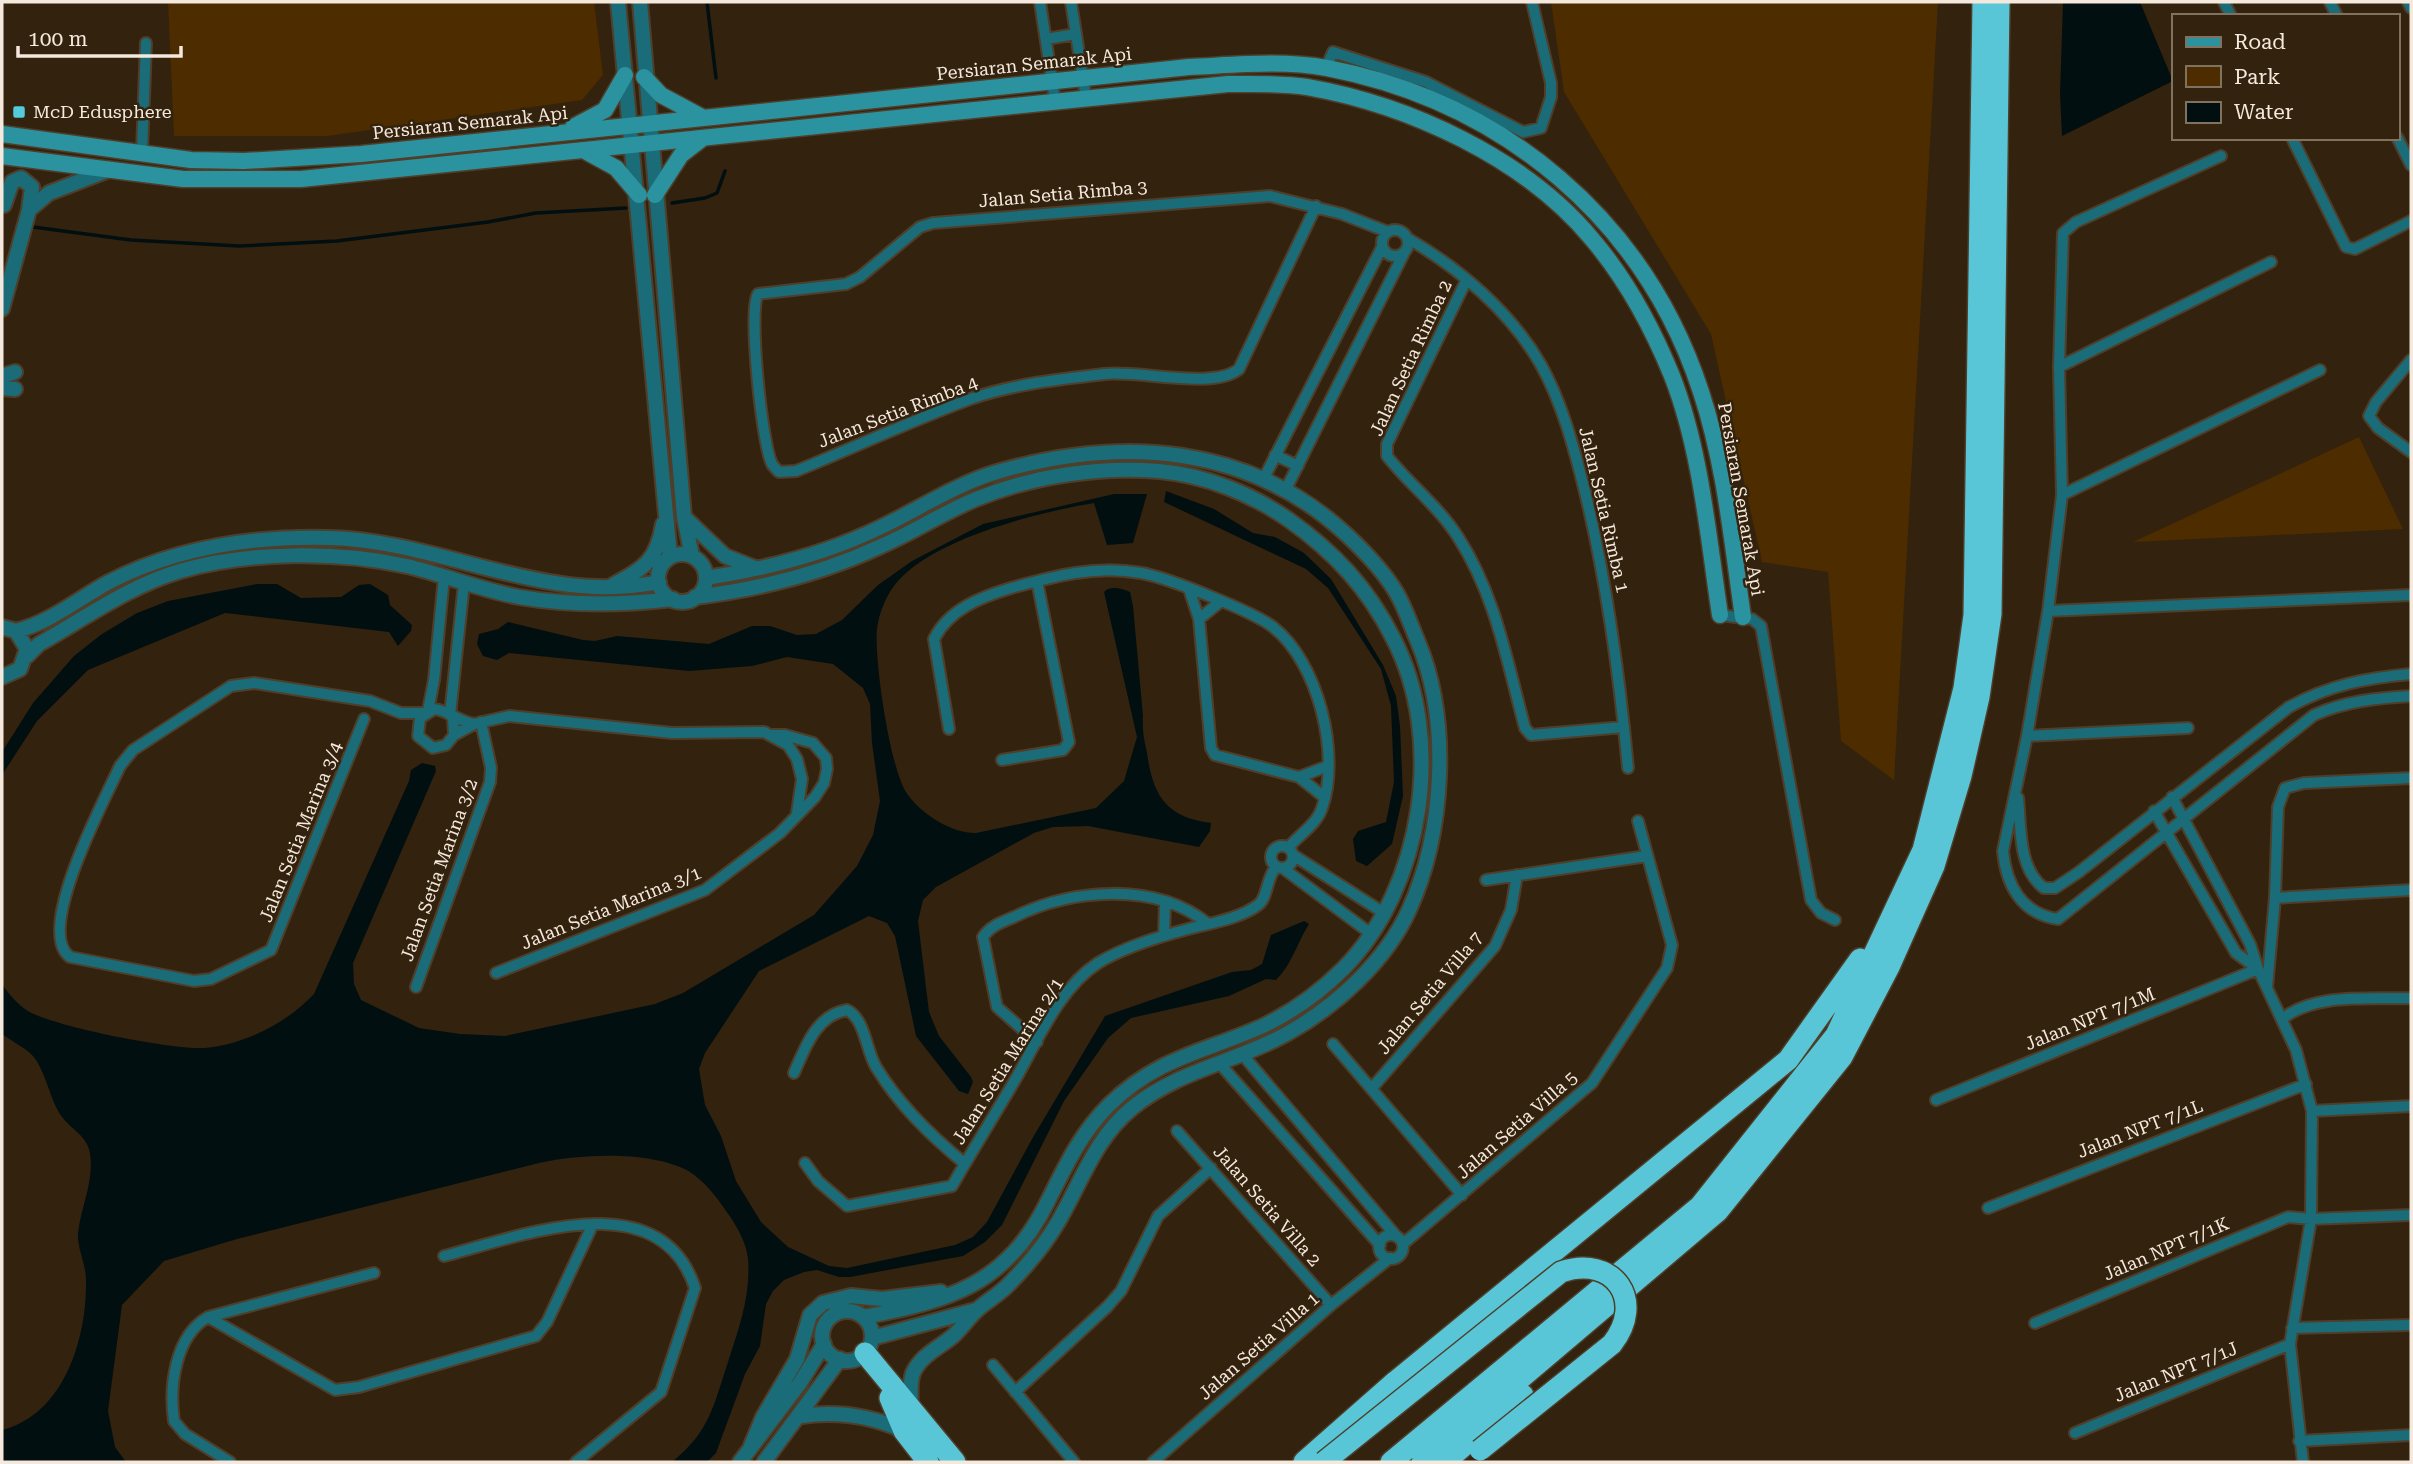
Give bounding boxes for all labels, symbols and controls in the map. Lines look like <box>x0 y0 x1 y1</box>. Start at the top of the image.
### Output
scale bar <box>18 14 180 58</box>
legend <box>2172 14 2399 140</box>
text: 100 m <box>28 27 88 51</box>
text: Road <box>2234 30 2286 54</box>
street label: Persiaran Semarak Api <box>935 43 1133 84</box>
text: Park <box>2234 65 2280 89</box>
text: Water <box>2234 100 2294 124</box>
place label: McD Edusphere <box>33 101 172 122</box>
street label: Persiaran Semarak Api <box>371 102 569 143</box>
marker: McD Edusphere <box>11 104 27 120</box>
street label: Jalan Setia Rimba 3 <box>978 176 1148 211</box>
street label: Jalan Setia Rimba 2 <box>1365 277 1456 439</box>
street label: Jalan Setia Rimba 4 <box>815 371 981 452</box>
street label: Persiaran Semarak Api <box>1714 401 1769 598</box>
street label: Jalan Setia Rimba 1 <box>1575 425 1634 595</box>
street label: Jalan Setia Marina 3/4 <box>255 739 346 925</box>
street label: Jalan Setia Marina 3/2 <box>396 776 481 964</box>
street label: Jalan Setia Marina 3/1 <box>518 862 704 953</box>
street label: Jalan Setia Villa 7 <box>1372 927 1487 1058</box>
street label: Jalan Setia Marina 2/1 <box>948 973 1068 1148</box>
street label: Jalan NPT 7/1M <box>2022 983 2158 1054</box>
street label: Jalan Setia Villa 5 <box>1452 1067 1581 1183</box>
street label: Jalan NPT 7/1L <box>2074 1095 2205 1162</box>
street label: Jalan Setia Villa 2 <box>1209 1141 1325 1270</box>
street label: Jalan NPT 7/1K <box>2100 1213 2232 1285</box>
street label: Jalan Setia Villa 1 <box>1194 1288 1323 1404</box>
street label: Jalan NPT 7/1J <box>2111 1337 2241 1406</box>

